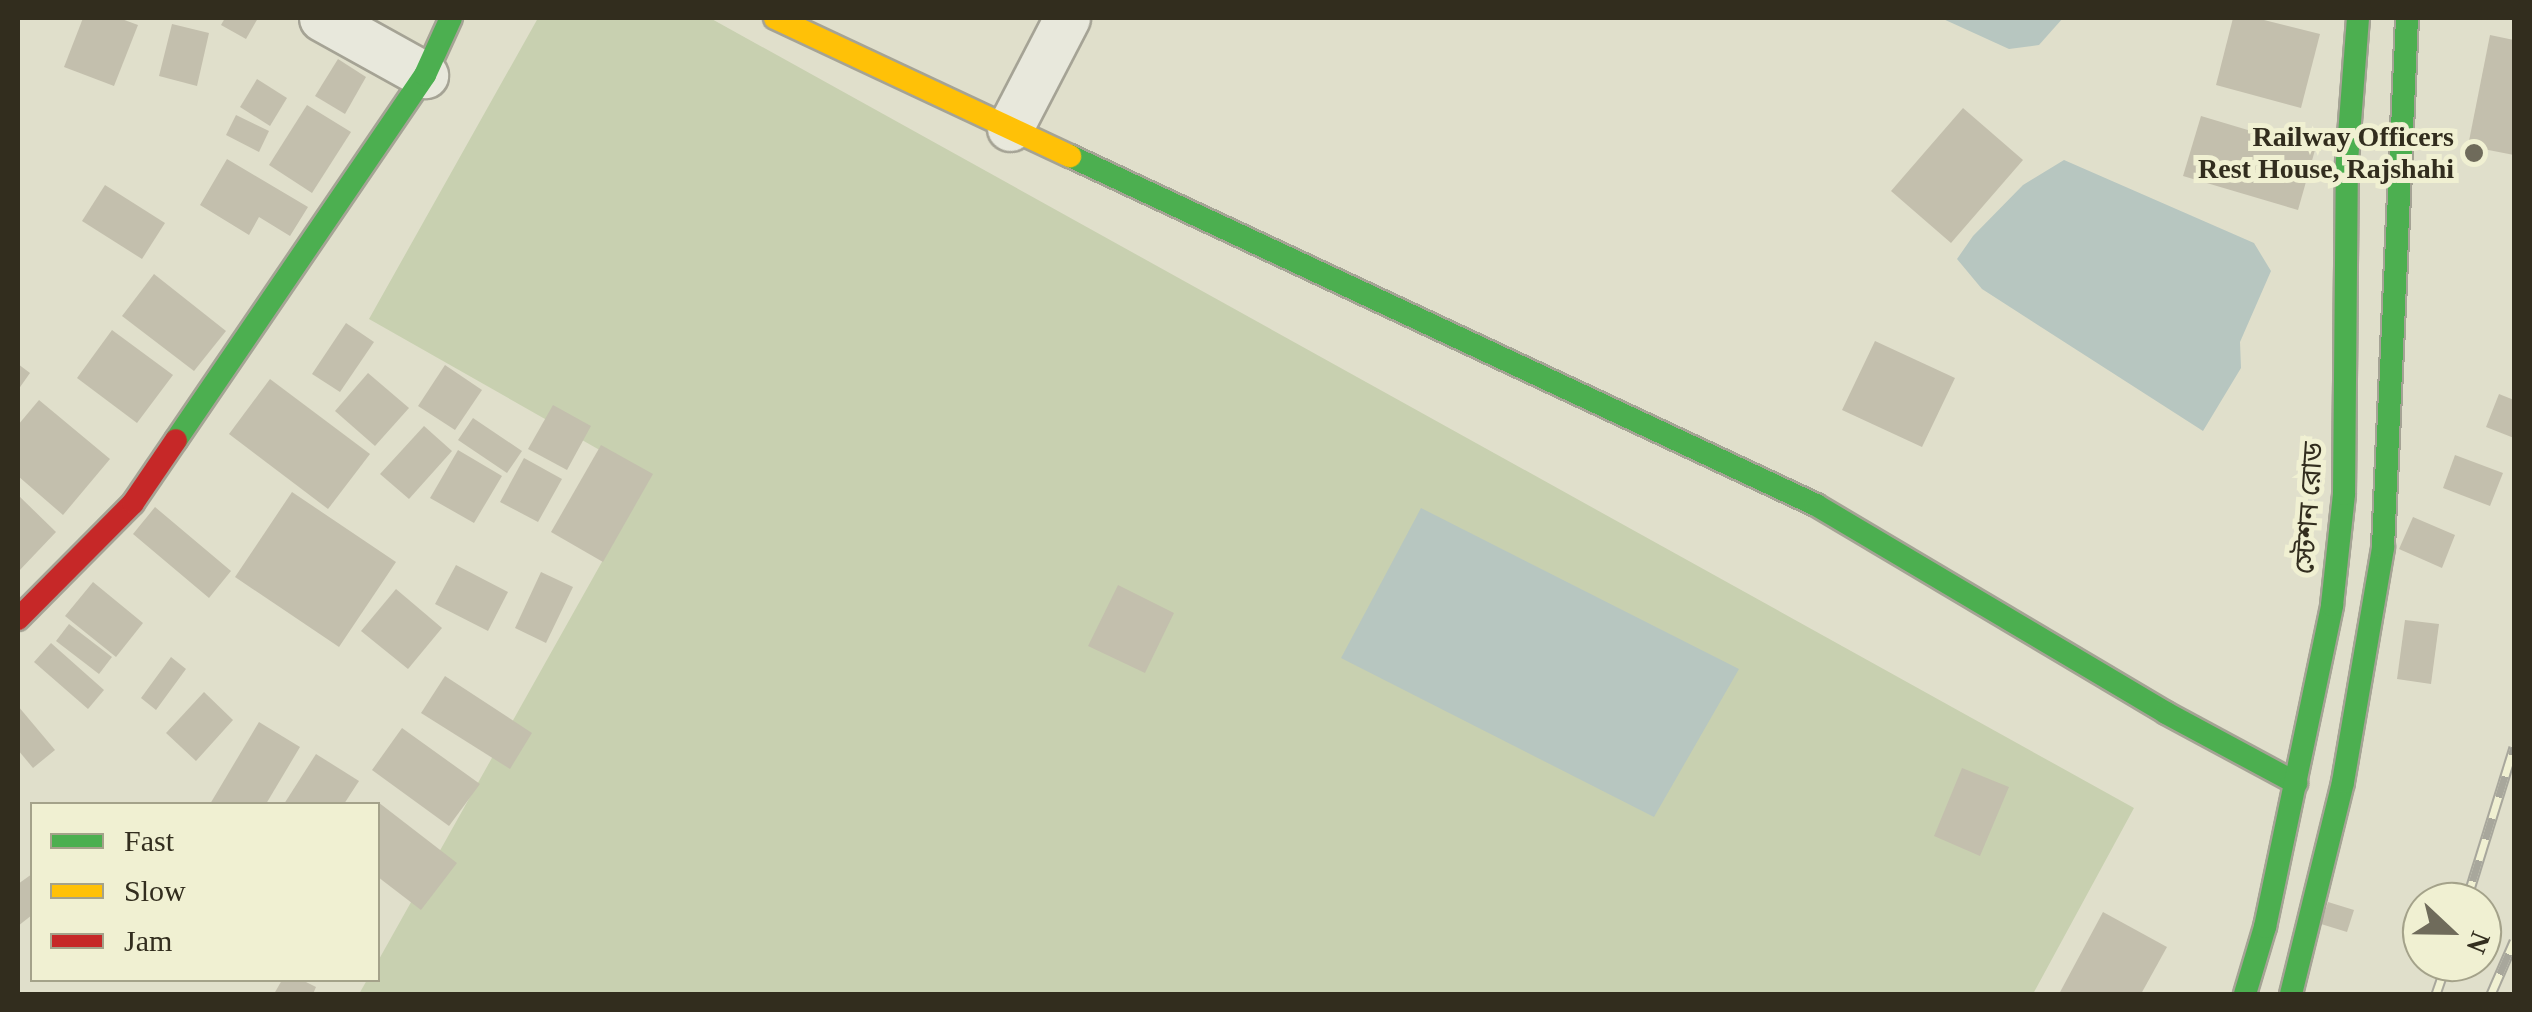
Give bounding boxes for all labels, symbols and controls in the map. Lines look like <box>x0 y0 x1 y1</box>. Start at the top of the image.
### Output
place label: Railway Officers Rest House, Rajshahi <box>2198 120 2454 186</box>
marker: Railway Officers Rest House, Rajshahi <box>2463 142 2485 164</box>
street label: স্টেশন রোড <box>2288 441 2330 575</box>
legend <box>30 802 380 982</box>
text: Fast <box>124 824 174 857</box>
text: Slow <box>124 874 186 907</box>
north arrow <box>2402 882 2502 982</box>
text: Jam <box>124 924 172 957</box>
text: N <box>2460 927 2497 958</box>

